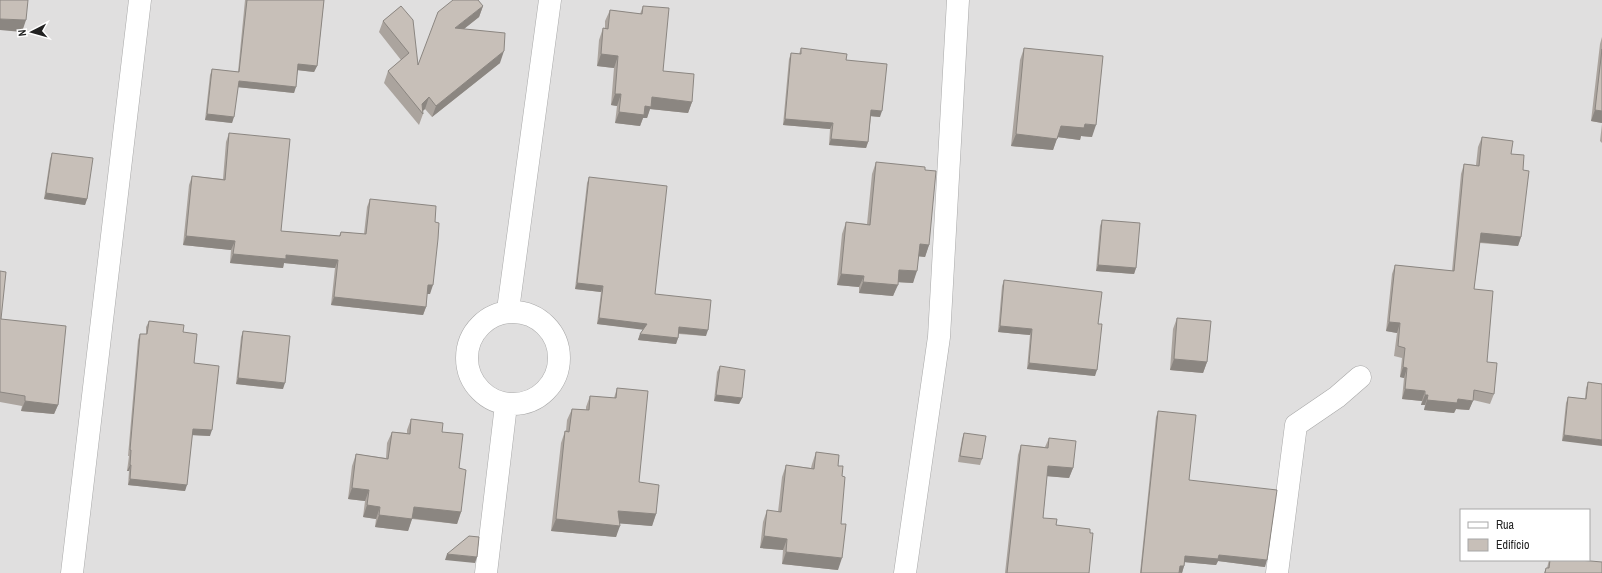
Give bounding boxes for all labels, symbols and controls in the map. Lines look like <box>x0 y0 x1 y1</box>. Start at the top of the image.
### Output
north arrow <box>12 12 52 52</box>
text: N <box>15 29 29 37</box>
legend <box>1460 509 1590 561</box>
text: Rua <box>1496 517 1515 533</box>
text: Edifício <box>1496 537 1529 553</box>

